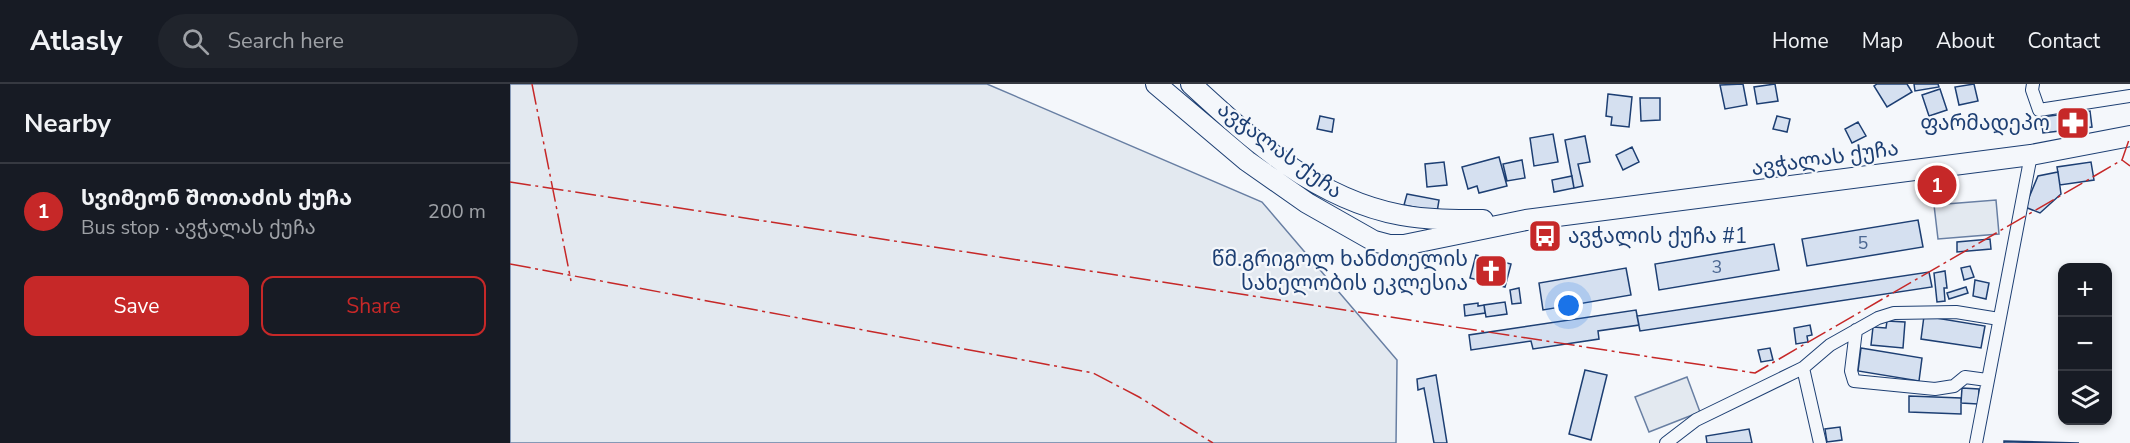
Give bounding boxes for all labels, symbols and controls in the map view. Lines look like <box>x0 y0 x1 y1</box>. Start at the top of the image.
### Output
search box <box>158 14 578 68</box>
text: Atlasly <box>30 22 122 60</box>
icon: search <box>179 25 212 58</box>
text: Search here <box>227 26 344 56</box>
text: Home <box>1772 27 1829 55</box>
text: Map <box>1862 27 1903 55</box>
text: About <box>1936 27 1994 55</box>
text: Contact <box>2027 27 2100 55</box>
street label: ავჭალას ქუჩა <box>1212 95 1348 205</box>
pharmacy icon: ფარმადეპო <box>2055 105 2091 141</box>
text: Nearby <box>24 106 111 141</box>
place label: ფარმადეპო <box>1920 109 2050 137</box>
street label: ავჭალას ქუჩა <box>1750 134 1900 182</box>
pin: 1 <box>1918 162 1956 208</box>
text: სვიმეონ შოთაძის ქუჩა <box>81 183 352 213</box>
text: 1 <box>38 198 50 225</box>
text: 200 m <box>428 198 486 225</box>
text: Bus stop · ავჭალას ქუჩა <box>81 214 316 241</box>
bus stop icon: ავჭალის ქუჩა #1 <box>1527 218 1563 254</box>
place label: ავჭალის ქუჩა #1 <box>1568 222 1747 250</box>
house number: 5 <box>1858 231 1868 255</box>
place label: წმ.გრიგოლ ხანძთელის სახელობის ეკლესია <box>1212 245 1468 297</box>
church icon: წმ.გრიგოლ ხანძთელის სახელობის ეკლესია <box>1473 253 1509 289</box>
house number: 3 <box>1712 255 1722 279</box>
map controls <box>2058 263 2112 425</box>
button: + <box>2058 263 2112 317</box>
button: Save <box>24 276 249 336</box>
button: Share <box>261 276 486 336</box>
your location <box>1554 291 1583 320</box>
button: − <box>2058 317 2112 371</box>
button: layers <box>2058 371 2112 425</box>

